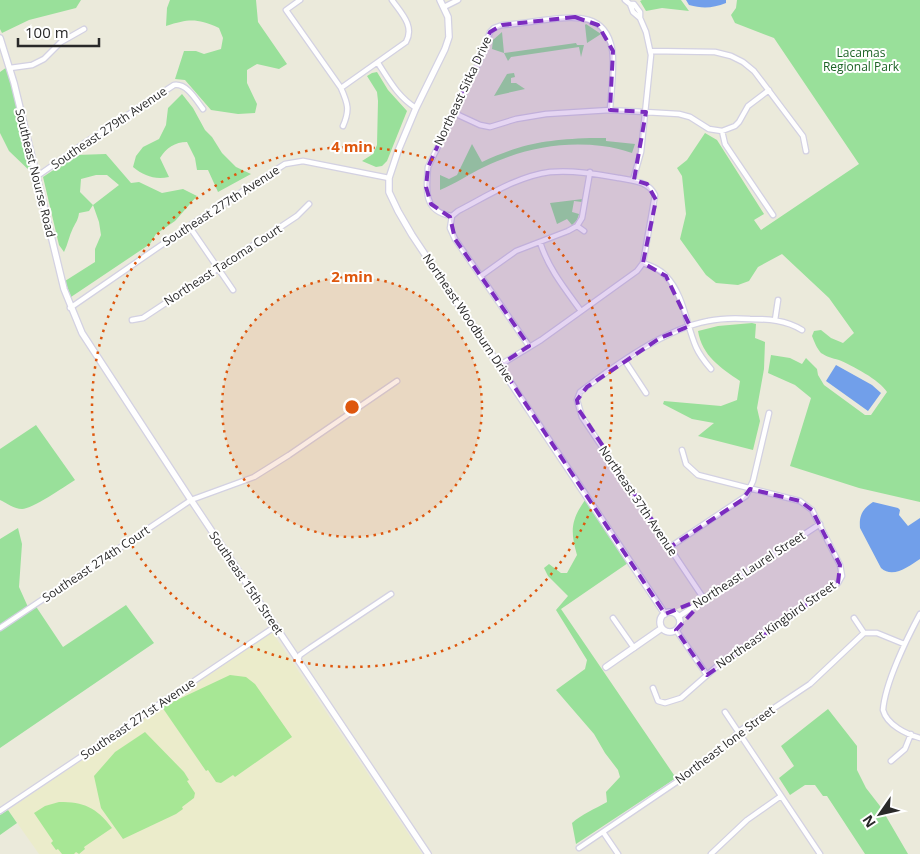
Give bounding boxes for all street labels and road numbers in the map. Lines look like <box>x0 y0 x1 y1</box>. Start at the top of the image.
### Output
street label: Northeast Sitka Drive <box>430 33 495 148</box>
street label: Southeast 279th Avenue <box>47 82 170 173</box>
street label: Southeast Nourse Road <box>11 107 60 239</box>
street label: Southeast 277th Avenue <box>159 161 283 250</box>
street label: Northeast Tacoma Court <box>160 220 285 309</box>
street label: Northeast Woodburn Drive <box>419 250 518 386</box>
street label: Northeast 37th Avenue <box>595 442 682 559</box>
street label: Southeast 274th Court <box>39 521 153 606</box>
street label: Northeast Laurel Street <box>689 527 808 612</box>
street label: Southeast 15th Street <box>205 528 287 638</box>
street label: Northeast Kingbird Street <box>712 577 839 673</box>
street label: Southeast 271st Avenue <box>77 674 199 763</box>
street label: Northeast Ione Street <box>671 702 778 788</box>

